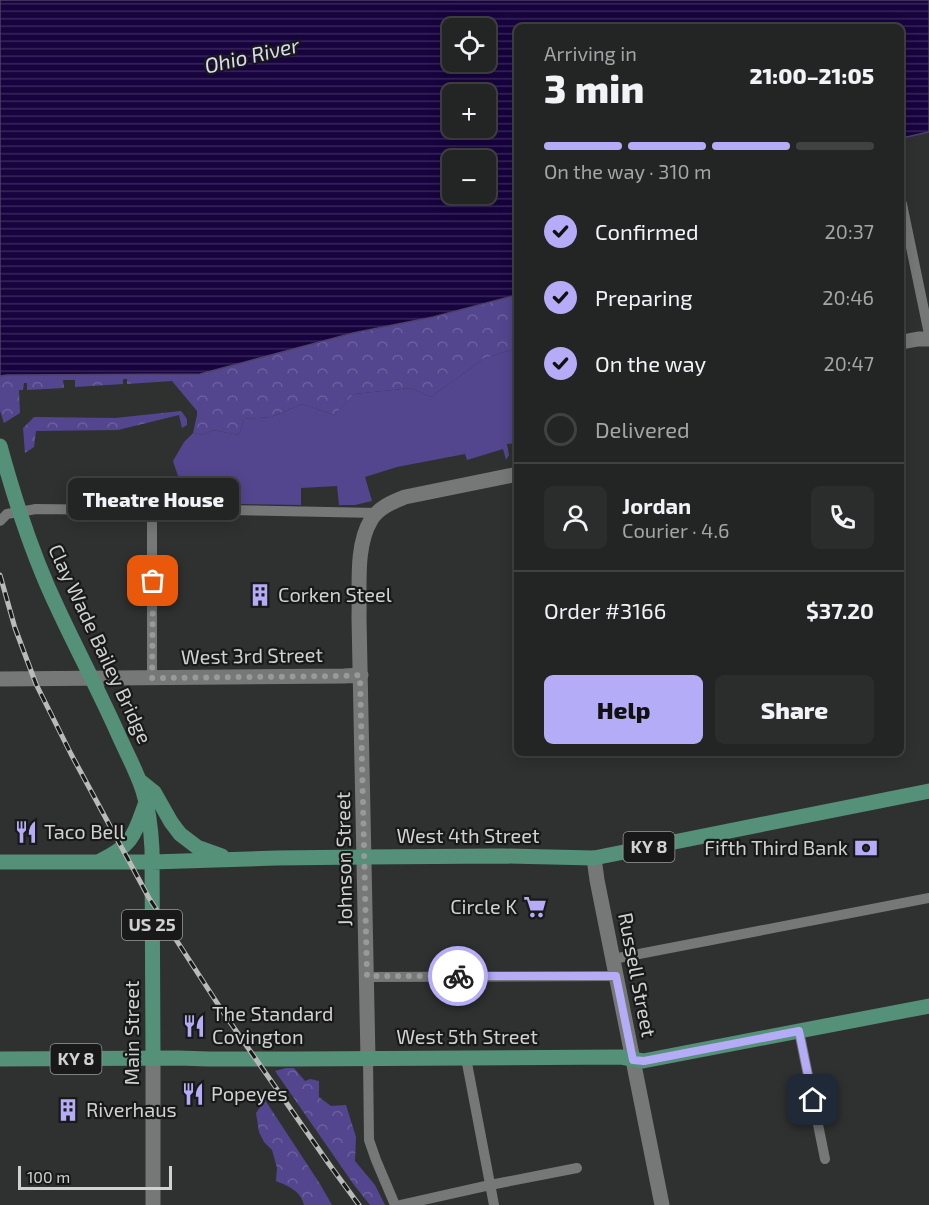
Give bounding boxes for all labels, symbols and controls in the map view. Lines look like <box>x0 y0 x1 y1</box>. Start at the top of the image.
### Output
map controls <box>442 18 496 204</box>
button: locate <box>442 18 496 72</box>
water label: Ohio River <box>202 31 302 78</box>
text: Arriving in <box>544 41 637 65</box>
text: 21:00–21:05 <box>749 62 874 88</box>
text: 3 min <box>544 64 644 111</box>
button: + <box>442 84 496 138</box>
button: − <box>442 150 496 204</box>
text: On the way · 310 m <box>544 159 711 183</box>
icon: check <box>544 215 577 248</box>
text: Confirmed <box>595 218 699 244</box>
text: 20:37 <box>825 219 874 243</box>
icon: check <box>544 281 577 314</box>
text: Preparing <box>595 284 693 310</box>
text: 20:46 <box>822 285 874 309</box>
icon: check <box>544 347 577 380</box>
text: On the way <box>595 350 706 376</box>
text: 20:47 <box>823 351 874 375</box>
text: Delivered <box>595 416 690 442</box>
callout: Theatre House <box>68 479 238 521</box>
button: person <box>544 486 607 549</box>
button: phone <box>811 486 874 549</box>
text: Theatre House <box>83 487 224 511</box>
text: Jordan <box>622 492 691 518</box>
text: Courier · 4.6 <box>622 518 729 542</box>
street label: Clay Wade Bailey Bridge <box>44 540 158 747</box>
pin <box>127 555 178 606</box>
icon: bag <box>136 564 169 597</box>
building icon: Corken Steel <box>247 582 273 608</box>
place label: Corken Steel <box>278 582 392 606</box>
text: Order #3166 <box>544 597 666 623</box>
text: $37.20 <box>806 597 874 623</box>
street label: West 3rd Street <box>181 642 324 668</box>
button: Help <box>544 675 703 744</box>
button: Share <box>715 675 874 744</box>
street label: Johnson Street <box>330 791 356 927</box>
restaurant icon: Taco Bell <box>13 819 39 845</box>
place label: Taco Bell <box>44 819 125 843</box>
street label: West 4th Street <box>396 823 540 847</box>
road number: KY 8 <box>624 832 674 862</box>
place label: Fifth Third Bank <box>704 835 848 859</box>
bank icon: Fifth Third Bank <box>853 835 879 861</box>
place label: Circle K <box>450 894 517 918</box>
supermarket icon: Circle K <box>522 894 548 920</box>
road number: US 25 <box>122 910 182 940</box>
street label: Russell Street <box>614 911 662 1039</box>
courier <box>428 946 488 1006</box>
icon: bike <box>442 960 475 993</box>
street label: Main Street <box>119 980 143 1086</box>
place label: The Standard Covington <box>212 1001 333 1048</box>
restaurant icon: The Standard Covington <box>181 1013 207 1039</box>
street label: West 5th Street <box>396 1024 538 1048</box>
road number: KY 8 <box>50 1044 101 1074</box>
pin <box>787 1074 838 1125</box>
restaurant icon: Popeyes <box>180 1081 206 1107</box>
place label: Popeyes <box>211 1081 288 1105</box>
icon: home <box>796 1083 829 1116</box>
building icon: Riverhaus <box>55 1097 81 1123</box>
place label: Riverhaus <box>86 1097 177 1121</box>
scale bar <box>18 1163 172 1190</box>
text: 100 m <box>27 1167 70 1186</box>

